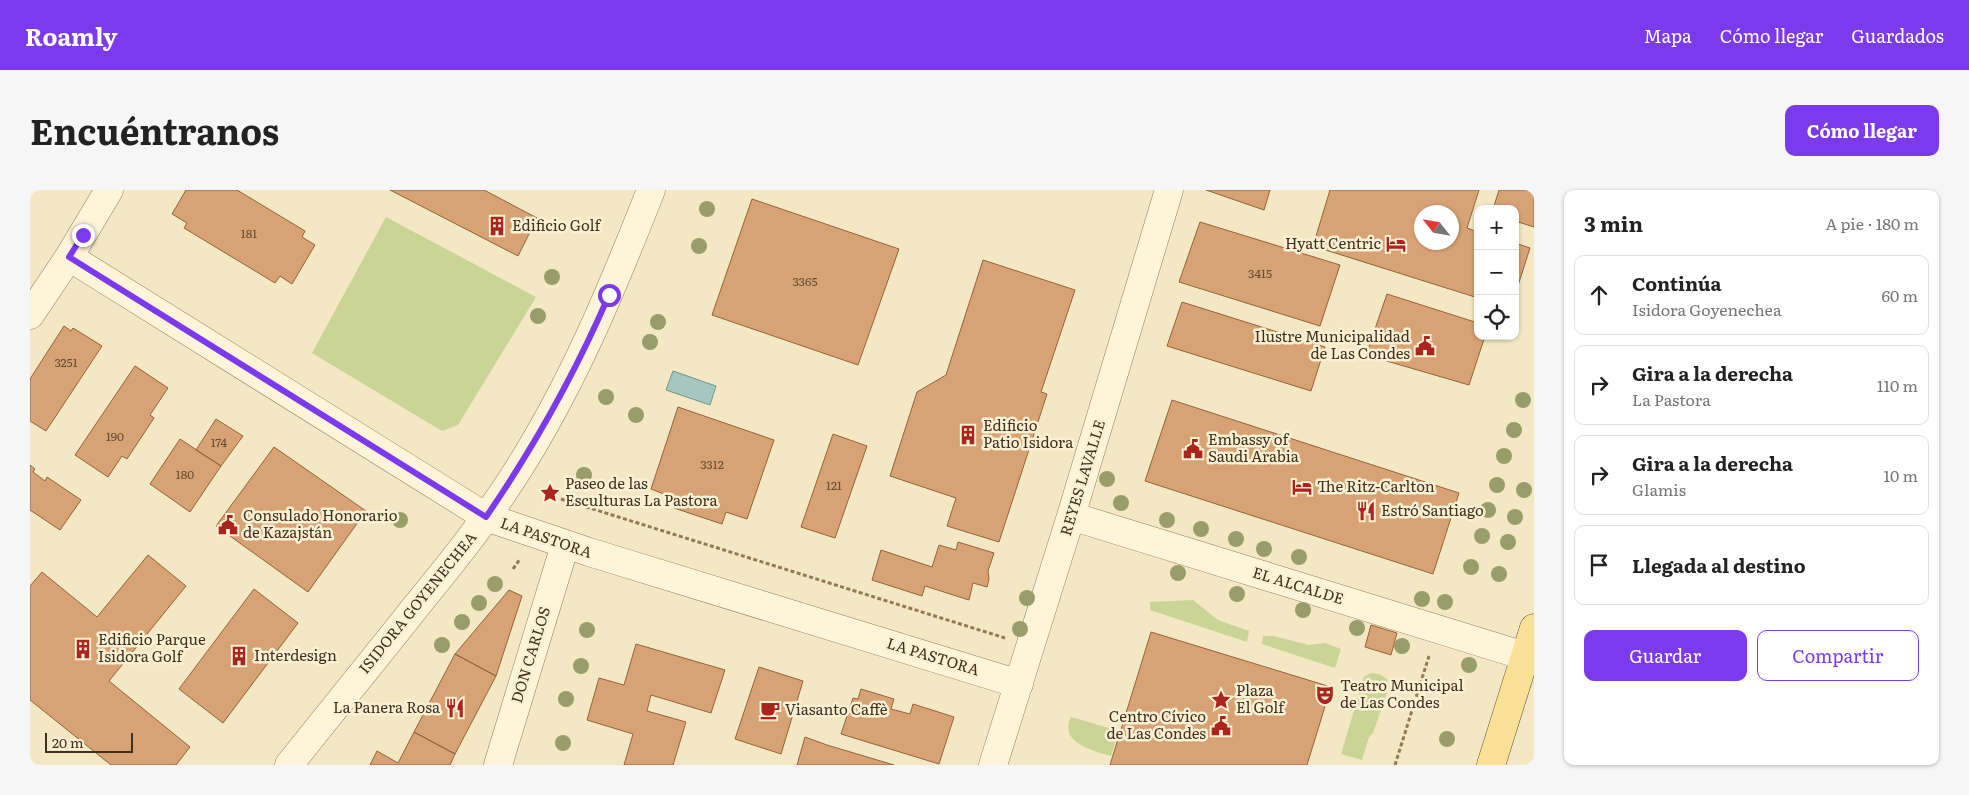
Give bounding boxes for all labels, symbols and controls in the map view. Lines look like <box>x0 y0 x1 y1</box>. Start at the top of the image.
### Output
text: Roamly <box>25 18 118 53</box>
text: Mapa <box>1644 22 1692 49</box>
text: Cómo llegar <box>1720 22 1823 49</box>
text: Guardados <box>1851 22 1944 49</box>
text: Encuéntranos <box>30 104 279 156</box>
button: Cómo llegar <box>1785 105 1939 156</box>
north arrow <box>1414 205 1459 250</box>
map controls <box>1474 205 1519 340</box>
button: + <box>1474 205 1519 250</box>
text: 3 min <box>1584 207 1643 238</box>
text: A pie · 180 m <box>1826 211 1919 235</box>
place label: Edificio Golf <box>512 213 601 236</box>
building icon: Edificio Golf <box>486 215 508 237</box>
route end <box>72 224 95 247</box>
house number: 181 <box>241 224 257 242</box>
place label: Hyatt Centric <box>1285 231 1382 254</box>
hotel icon: Hyatt Centric <box>1385 233 1407 255</box>
button: − <box>1474 250 1519 295</box>
house number: 3415 <box>1248 264 1272 282</box>
text: Continúa <box>1632 269 1722 297</box>
house number: 3365 <box>792 272 818 290</box>
icon: ahead <box>1585 281 1613 309</box>
text: 60 m <box>1881 283 1918 307</box>
route start <box>598 284 621 307</box>
button: locate <box>1474 295 1519 340</box>
text: Isidora Goyenechea <box>1632 297 1782 321</box>
place label: Ilustre Municipalidad de Las Condes <box>1255 324 1410 364</box>
public building icon: Ilustre Municipalidad de Las Condes <box>1414 335 1436 357</box>
house number: 3251 <box>54 353 78 371</box>
text: Gira a la derecha <box>1632 359 1793 387</box>
icon: right <box>1585 371 1613 399</box>
text: 110 m <box>1877 373 1918 397</box>
text: La Pastora <box>1632 387 1711 411</box>
place label: Edificio Patio Isidora <box>983 413 1074 453</box>
street label: REYES LAVALLE <box>1053 417 1110 538</box>
building icon: Edificio Patio Isidora <box>957 424 979 446</box>
house number: 190 <box>106 427 124 445</box>
place label: Embassy of Saudi Arabia <box>1208 427 1300 467</box>
house number: 174 <box>211 433 228 451</box>
public building icon: Embassy of Saudi Arabia <box>1182 438 1204 460</box>
text: Gira a la derecha <box>1632 449 1793 477</box>
house number: 3312 <box>700 455 724 473</box>
icon: right <box>1585 461 1613 489</box>
text: 10 m <box>1884 463 1918 487</box>
house number: 180 <box>176 465 194 483</box>
place label: Paseo de las Esculturas La Pastora <box>565 471 718 511</box>
place label: The Ritz-Carlton <box>1317 474 1435 497</box>
house number: 121 <box>826 476 842 494</box>
hotel icon: The Ritz-Carlton <box>1291 476 1313 498</box>
text: Glamis <box>1632 477 1686 501</box>
place icon: Paseo de las Esculturas La Pastora <box>539 482 561 504</box>
place label: Estró Santiago <box>1381 498 1484 521</box>
restaurant icon: Estró Santiago <box>1355 500 1377 522</box>
place label: Consulado Honorario de Kazajstán <box>243 503 398 543</box>
street label: LA PASTORA <box>498 510 595 563</box>
public building icon: Consulado Honorario de Kazajstán <box>217 514 239 536</box>
street label: ISIDORA GOYENECHEA <box>352 526 481 678</box>
icon: arrive <box>1585 551 1613 579</box>
text: Llegada al destino <box>1632 551 1806 579</box>
street label: EL ALCALDE <box>1250 560 1347 609</box>
street label: DON CARLOS <box>504 603 555 706</box>
place label: Edificio Parque Isidora Golf <box>98 627 206 667</box>
button: Guardar <box>1584 630 1747 681</box>
button: Compartir <box>1757 630 1919 681</box>
street label: LA PASTORA <box>884 631 983 681</box>
building icon: Edificio Parque Isidora Golf <box>72 638 94 660</box>
place label: Interdesign <box>254 643 337 666</box>
building icon: Interdesign <box>228 645 250 667</box>
place label: Teatro Municipal de Las Condes <box>1340 673 1464 713</box>
place label: Plaza El Golf <box>1236 678 1285 718</box>
theatre icon: Teatro Municipal de Las Condes <box>1314 684 1336 706</box>
place icon: Plaza El Golf <box>1210 689 1232 711</box>
place label: La Panera Rosa <box>333 695 441 718</box>
restaurant icon: La Panera Rosa <box>444 697 466 719</box>
place label: Viasanto Caffè <box>785 697 888 720</box>
cafe icon: Viasanto Caffè <box>759 699 781 721</box>
place label: Centro Cívico de Las Condes <box>1107 704 1206 744</box>
public building icon: Centro Cívico de Las Condes <box>1210 715 1232 737</box>
scale bar <box>45 730 132 753</box>
text: 20 m <box>52 732 84 752</box>

